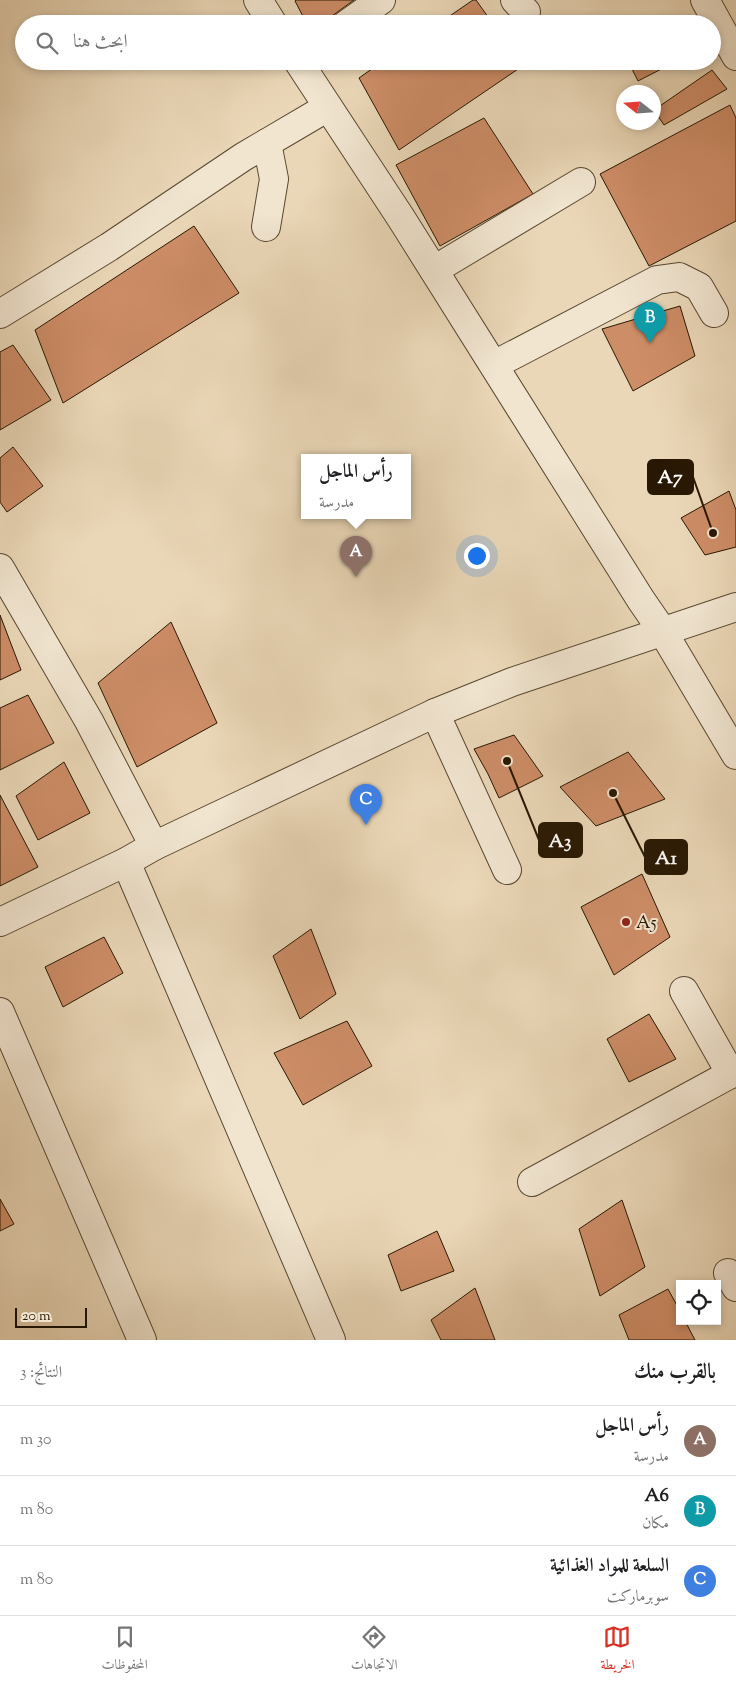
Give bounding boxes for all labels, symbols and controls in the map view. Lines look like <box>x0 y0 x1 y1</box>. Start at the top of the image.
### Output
search box <box>15 15 721 70</box>
icon: search <box>33 29 61 57</box>
text: ابحث هنا <box>73 29 128 56</box>
north arrow <box>616 85 661 130</box>
pin: B <box>634 302 666 343</box>
popup <box>301 454 411 519</box>
text: رأس الماجل <box>319 459 393 486</box>
callout: A7 <box>648 460 693 494</box>
text: A7 <box>658 465 683 492</box>
text: مدرسة <box>319 492 354 515</box>
pin: A <box>340 536 372 577</box>
your location <box>464 543 490 569</box>
pin: C <box>350 784 382 825</box>
callout: A3 <box>539 823 582 857</box>
text: A3 <box>548 829 572 856</box>
callout: A1 <box>645 840 687 874</box>
text: A1 <box>655 846 677 873</box>
place label: A5 <box>636 911 657 937</box>
marker: A5 <box>620 916 632 928</box>
map controls <box>676 1280 721 1325</box>
button: locate <box>676 1280 721 1325</box>
scale bar <box>15 1305 88 1328</box>
text: 20 m <box>22 1307 51 1327</box>
text: بالقرب منك <box>634 1358 716 1388</box>
text: النتائج: 3 <box>20 1362 62 1385</box>
text: رأس الماجل <box>595 1413 669 1440</box>
text: 30 m <box>20 1429 51 1452</box>
text: A <box>694 1429 707 1452</box>
text: مدرسة <box>634 1446 669 1469</box>
text: A6 <box>645 1483 669 1510</box>
text: 80 m <box>20 1499 53 1522</box>
text: B <box>695 1499 705 1522</box>
text: مكان <box>642 1513 669 1536</box>
text: السلعة للمواد الغذائية <box>550 1553 669 1580</box>
text: 80 m <box>20 1569 53 1592</box>
text: C <box>694 1569 706 1592</box>
text: سوبرماركت <box>607 1586 669 1609</box>
tab: المحفوظات <box>102 1623 148 1678</box>
tab: الاتجاهات <box>351 1623 397 1678</box>
tab: الخريطة <box>600 1623 635 1678</box>

